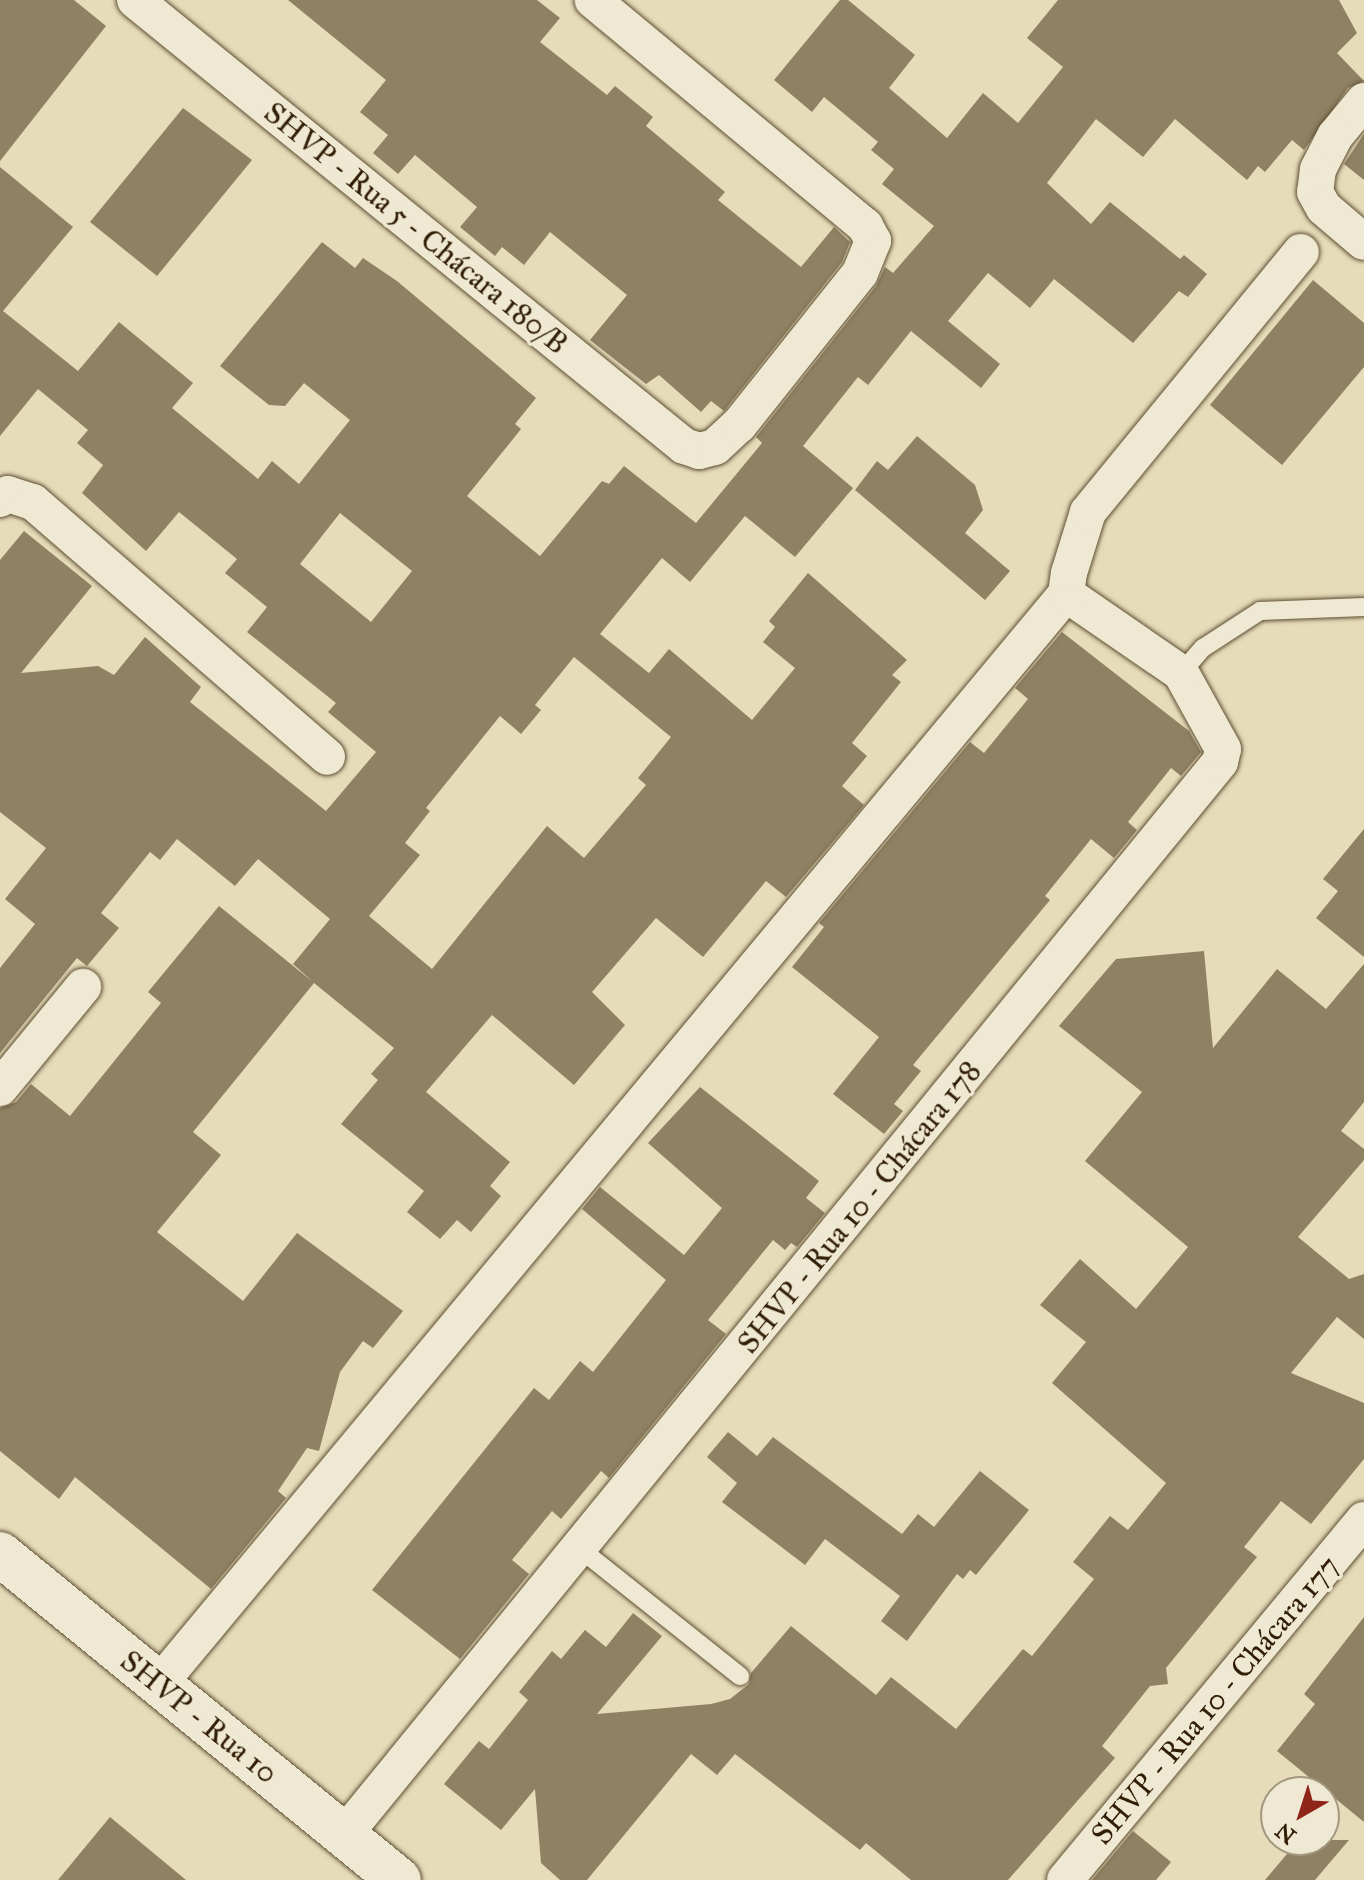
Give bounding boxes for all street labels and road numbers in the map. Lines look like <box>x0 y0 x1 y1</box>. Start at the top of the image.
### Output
street label: SHVP - Rua 5 - Chácara 180/B <box>257 94 575 362</box>
street label: SHVP - Rua 10 - Chácara 178 <box>730 1053 988 1361</box>
street label: SHVP - Rua 10 - Chácara 177 <box>1084 1548 1346 1852</box>
street label: SHVP - Rua 10 <box>113 1643 285 1791</box>

